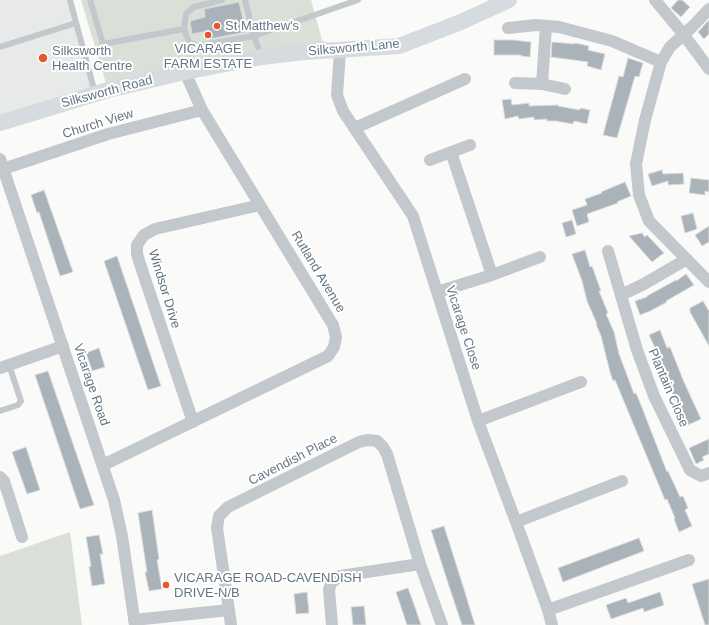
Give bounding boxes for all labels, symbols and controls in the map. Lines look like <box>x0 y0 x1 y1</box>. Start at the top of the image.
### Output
place label: St Matthew's <box>225 18 299 34</box>
marker: St Matthew's <box>212 21 222 31</box>
marker: VICARAGE FARM ESTATE <box>203 30 213 40</box>
street label: Silksworth Lane <box>308 36 400 60</box>
place label: VICARAGE FARM ESTATE <box>164 41 252 72</box>
place label: Silksworth Health Centre <box>52 43 132 74</box>
marker: Silksworth Health Centre <box>37 52 49 64</box>
street label: Silksworth Road <box>60 72 154 112</box>
street label: Church View <box>61 106 135 142</box>
street label: Rutland Avenue <box>288 228 348 316</box>
street label: Windsor Drive <box>145 248 183 330</box>
street label: Vicarage Close <box>442 284 484 372</box>
street label: Vicarage Road <box>70 342 112 428</box>
street label: Plantain Close <box>644 346 692 430</box>
street label: Cavendish Place <box>246 431 340 489</box>
place label: VICARAGE ROAD-CAVENDISH DRIVE-N/B <box>174 570 362 601</box>
marker: VICARAGE ROAD-CAVENDISH DRIVE-N/B <box>161 580 171 590</box>

